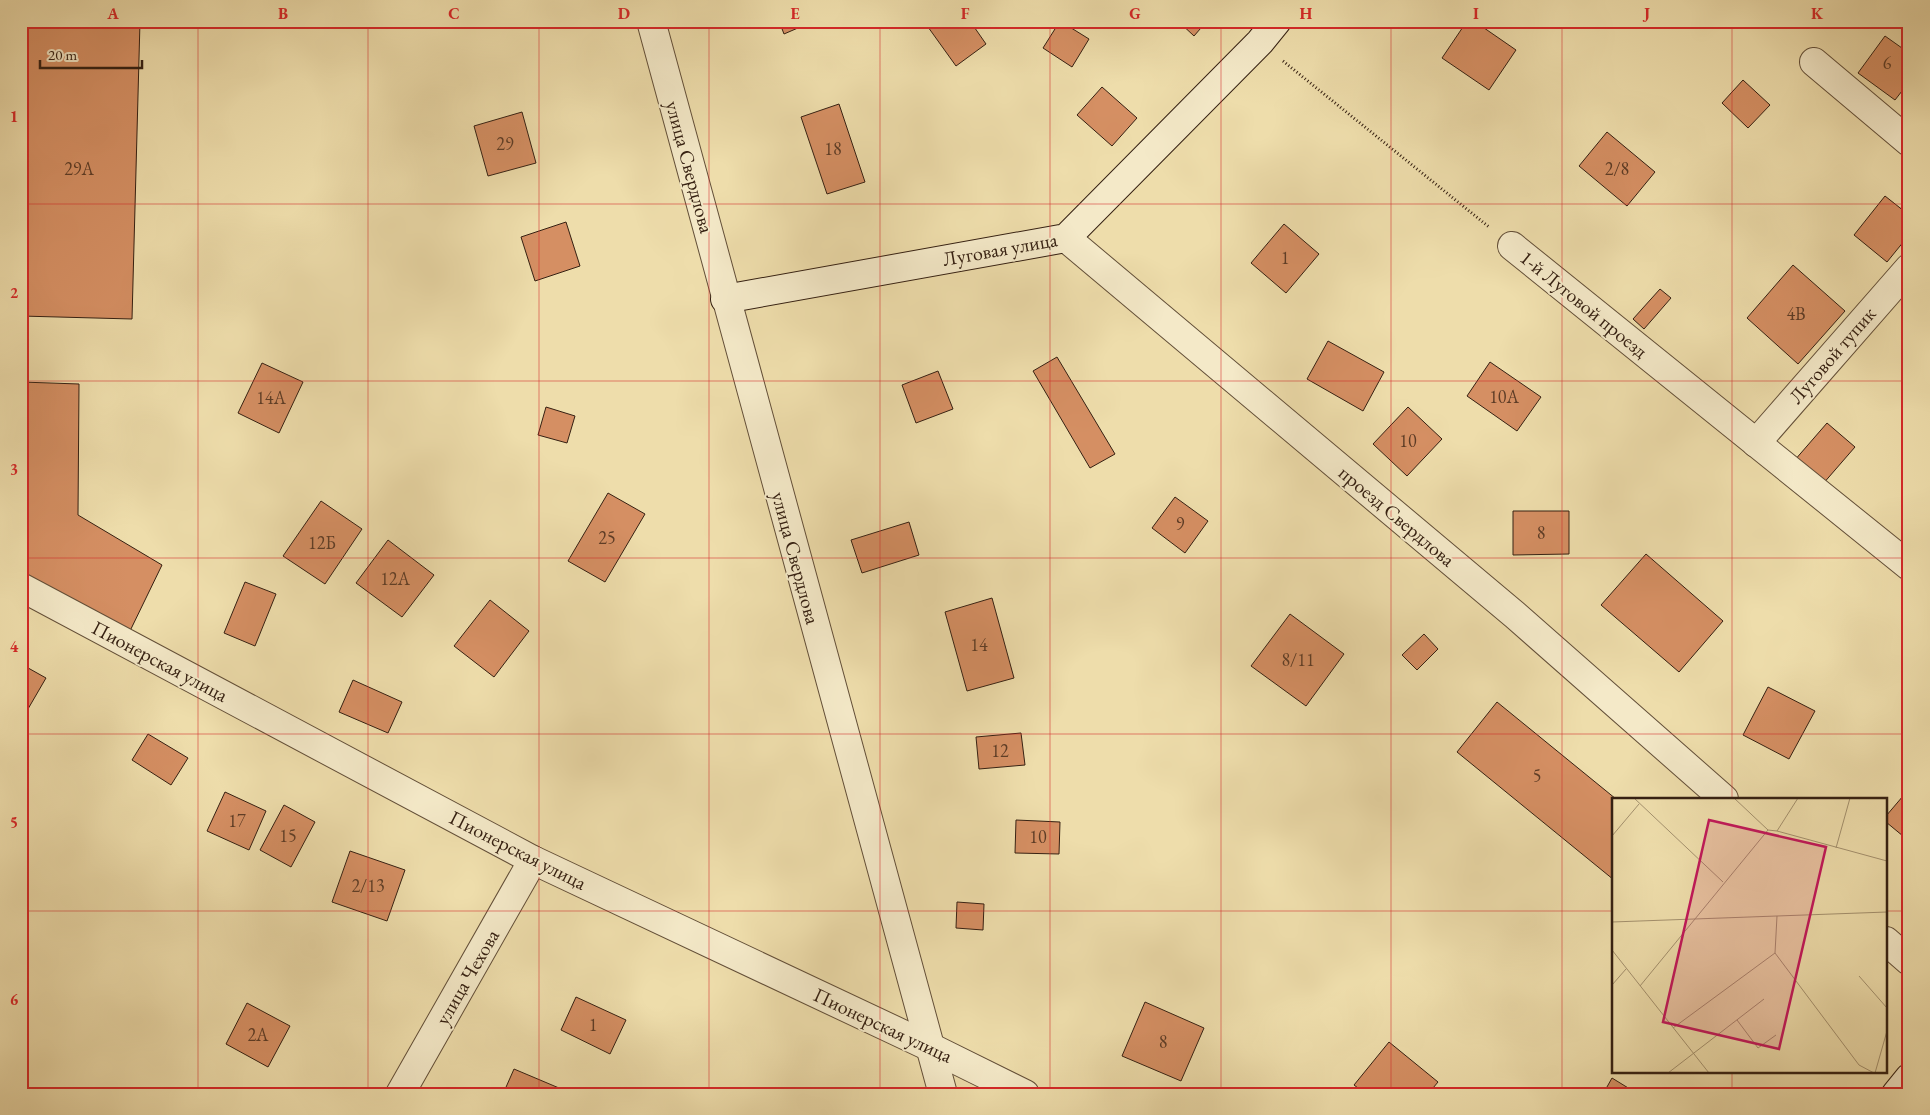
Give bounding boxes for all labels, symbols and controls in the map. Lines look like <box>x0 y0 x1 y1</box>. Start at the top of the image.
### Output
text: A <box>106 3 119 24</box>
text: B <box>278 3 288 24</box>
text: C <box>448 3 460 24</box>
text: D <box>618 3 630 24</box>
text: E <box>790 3 800 24</box>
text: F <box>961 3 970 24</box>
text: G <box>1129 3 1141 24</box>
text: H <box>1300 3 1313 24</box>
text: I <box>1473 3 1479 24</box>
text: J <box>1642 3 1650 24</box>
text: K <box>1811 3 1824 24</box>
scale bar <box>40 38 142 70</box>
text: 20 m <box>48 45 77 64</box>
house number: 6 <box>1883 51 1892 74</box>
street label: улица Свердлова <box>660 98 720 236</box>
text: 1 <box>10 106 18 127</box>
house number: 29 <box>496 132 514 155</box>
house number: 18 <box>824 137 842 160</box>
house number: 29А <box>64 157 94 180</box>
house number: 2/8 <box>1605 157 1629 180</box>
street label: Луговая улица <box>941 226 1059 272</box>
street label: 1-й Луговой проезд <box>1515 244 1653 364</box>
house number: 1 <box>1281 246 1289 269</box>
text: 2 <box>10 282 19 303</box>
street label: Луговой тупик <box>1783 301 1881 409</box>
house number: 4В <box>1786 302 1806 325</box>
house number: 10А <box>1489 385 1519 408</box>
house number: 14А <box>256 386 286 409</box>
house number: 10 <box>1399 429 1417 452</box>
text: 3 <box>10 459 18 480</box>
street label: проезд Свердлова <box>1333 460 1461 572</box>
street label: улица Свердлова <box>766 489 826 627</box>
house number: 9 <box>1176 512 1185 535</box>
house number: 8 <box>1537 521 1545 544</box>
house number: 25 <box>598 526 616 549</box>
house number: 12Б <box>308 531 336 554</box>
house number: 12А <box>380 567 410 590</box>
street label: Пионерская улица <box>88 614 232 708</box>
house number: 14 <box>970 633 988 656</box>
text: 4 <box>10 636 19 657</box>
house number: 8/11 <box>1281 648 1315 671</box>
house number: 12 <box>991 739 1009 762</box>
house number: 5 <box>1533 764 1541 787</box>
inset map <box>1612 798 1888 1072</box>
street label: Пионерская улица <box>445 804 591 896</box>
house number: 17 <box>228 809 246 832</box>
text: 5 <box>10 812 18 833</box>
house number: 15 <box>279 824 297 847</box>
house number: 10 <box>1029 825 1047 848</box>
house number: 2/13 <box>351 874 385 897</box>
street label: улица Чехова <box>429 924 505 1030</box>
street label: Пионерская улица <box>809 981 957 1069</box>
text: 6 <box>10 989 19 1010</box>
house number: 1 <box>589 1013 597 1036</box>
house number: 2А <box>247 1023 269 1046</box>
house number: 8 <box>1159 1030 1167 1053</box>

